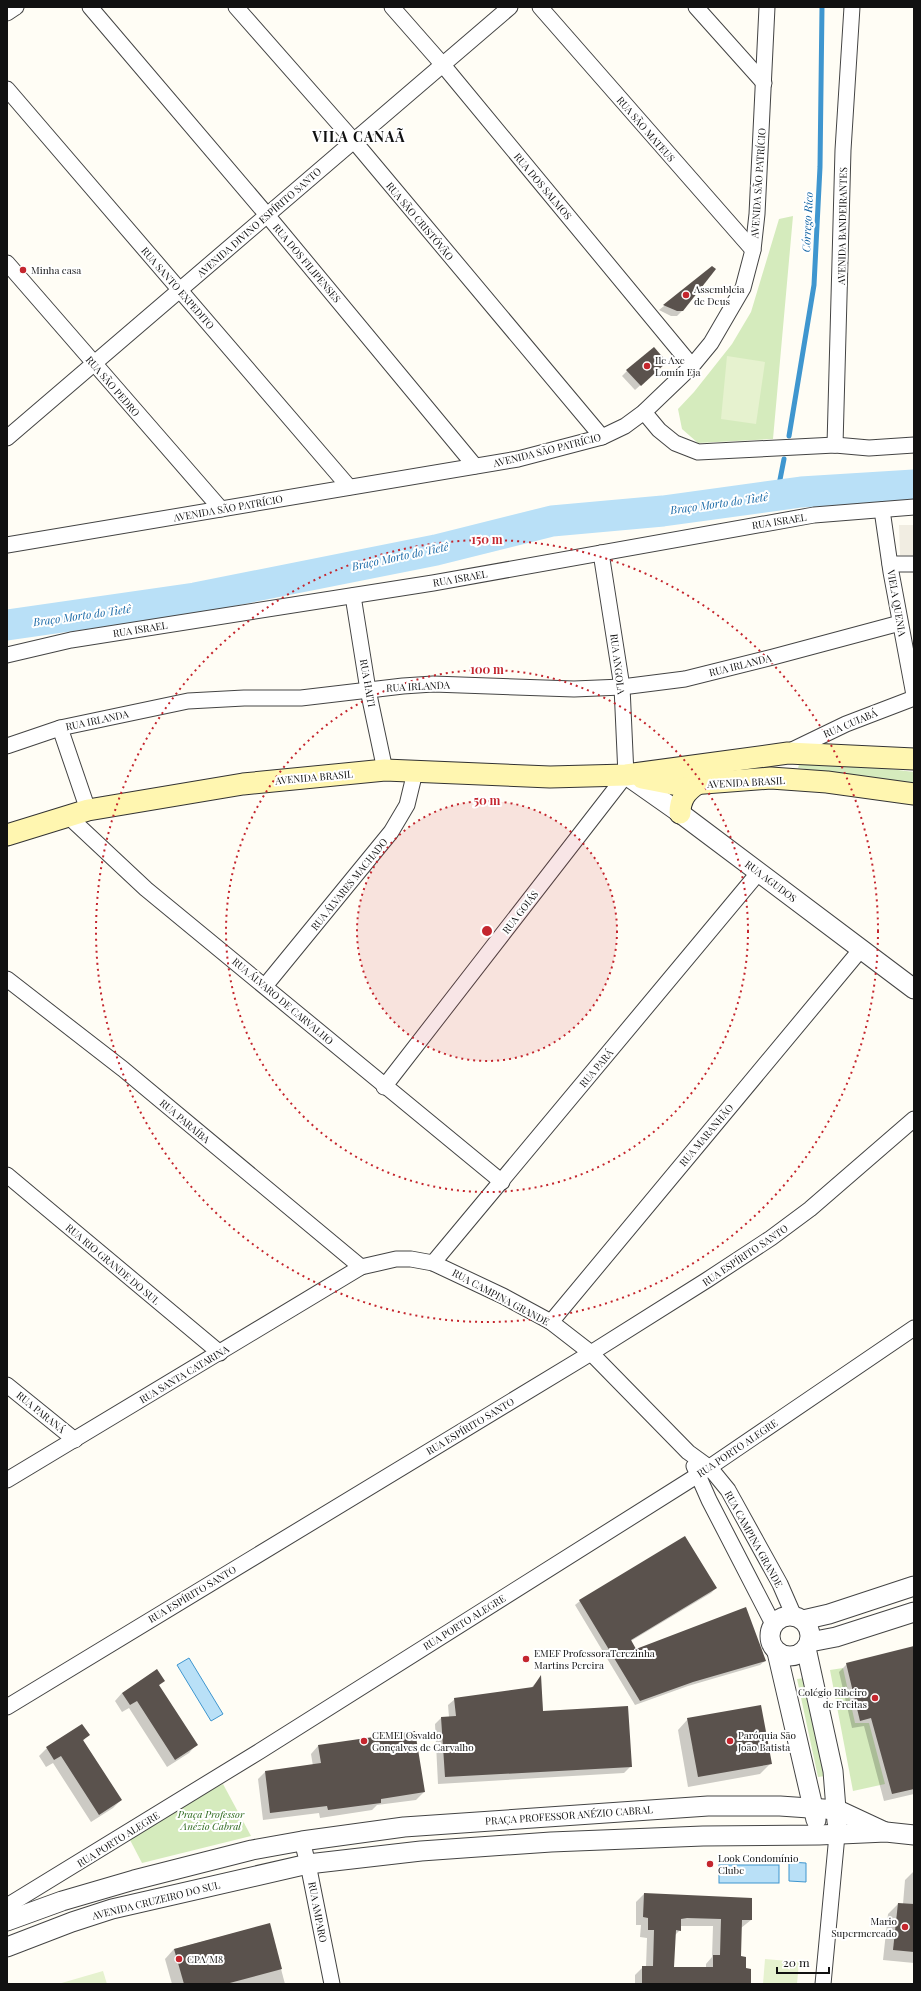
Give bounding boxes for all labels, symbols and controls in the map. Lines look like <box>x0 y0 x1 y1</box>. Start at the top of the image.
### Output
street label: RUA SÃO MATEUS <box>614 93 678 165</box>
district label: VILA CANAÃ <box>311 127 406 146</box>
street label: AVENIDA SÃO PATRÍCIO <box>747 127 769 240</box>
street label: RUA DOS SALMOS <box>511 150 575 222</box>
street label: AVENIDA DIVINO ESPÍRITO SANTO <box>193 164 324 281</box>
street label: AVENIDA BANDEIRANTES <box>834 167 850 286</box>
street label: RUA SÃO CRISTÓVÃO <box>383 179 457 263</box>
water label: Córrego Rico <box>798 191 816 253</box>
street label: RUA DOS FILIPENSES <box>270 221 344 305</box>
street label: RUA SANTO EXPEDITO <box>138 244 218 332</box>
place label: Minha casa <box>31 263 81 277</box>
marker: Minha casa <box>18 265 28 275</box>
place label: Assembleia de Deus <box>693 282 744 308</box>
marker: Assembleia de Deus <box>681 290 691 300</box>
street label: RUA SÃO PEDRO <box>83 353 143 419</box>
place label: Ile Axe Lomin Eja <box>655 353 700 379</box>
marker: Ile Axe Lomin Eja <box>642 361 652 371</box>
street label: AVENIDA SÃO PATRÍCIO <box>491 430 602 470</box>
water label: Braço Morto do Tietê <box>668 489 770 517</box>
street label: AVENIDA SÃO PATRÍCIO <box>171 491 284 525</box>
street label: RUA ISRAEL <box>751 510 807 532</box>
text: 150 m <box>471 531 503 547</box>
water label: Braço Morto do Tietê <box>349 538 451 574</box>
street label: RUA ISRAEL <box>432 566 488 590</box>
street label: VIELA QUENIA <box>884 568 910 638</box>
water label: Braço Morto do Tietê <box>31 601 133 629</box>
street label: RUA ISRAEL <box>112 618 168 640</box>
street label: RUA ANGOLA <box>607 633 629 696</box>
street label: RUA IRLANDA <box>707 650 773 680</box>
street label: RUA HAITI <box>357 658 379 708</box>
text: 100 m <box>470 661 504 677</box>
street label: RUA IRLANDA <box>386 677 451 695</box>
street label: RUA CUIABÁ <box>821 705 880 741</box>
street label: RUA IRLANDA <box>64 706 130 733</box>
street label: AVENIDA BRASIL <box>274 767 354 787</box>
street label: AVENIDA BRASIL <box>706 773 785 791</box>
text: 50 m <box>474 792 501 808</box>
street label: RUA ÁLVARES MACHADO <box>307 835 391 933</box>
street label: RUA AGUDOS <box>742 857 800 905</box>
street label: RUA GOIÁS <box>499 888 541 936</box>
centre of rings <box>480 924 494 938</box>
street label: RUA ÁLVARO DE CARVALHO <box>229 954 337 1048</box>
street label: RUA PARÁ <box>576 1045 617 1090</box>
street label: RUA PARAÍBA <box>157 1096 214 1147</box>
street label: RUA MARANHÃO <box>676 1101 736 1169</box>
street label: RUA RIO GRANDE DO SUL <box>63 1220 163 1308</box>
street label: RUA ESPÍRITO SANTO <box>699 1221 791 1289</box>
street label: RUA CAMPINA GRANDE <box>450 1265 552 1329</box>
street label: RUA SANTA CATARINA <box>136 1341 232 1406</box>
street label: RUA PARANÁ <box>14 1388 69 1436</box>
street label: RUA ESPÍRITO SANTO <box>423 1394 517 1458</box>
street label: RUA PORTO ALEGRE <box>694 1416 780 1480</box>
street label: RUA CAMPINA GRANDE <box>722 1488 786 1590</box>
street label: RUA ESPÍRITO SANTO <box>145 1562 239 1626</box>
street label: RUA PORTO ALEGRE <box>420 1591 508 1653</box>
place label: EMEF ProfessoraTerezinha Martins Pereira <box>534 1646 655 1672</box>
marker: EMEF ProfessoraTerezinha Martins Pereira <box>521 1654 531 1664</box>
place label: Colégio Ribeiro de Freitas <box>798 1685 868 1711</box>
marker: Colégio Ribeiro de Freitas <box>870 1693 880 1703</box>
place label: CEMEI Osvaldo Gonçalves de Carvalho <box>372 1728 474 1754</box>
place label: Paróquia São João Batista <box>737 1728 797 1754</box>
marker: CEMEI Osvaldo Gonçalves de Carvalho <box>359 1736 369 1746</box>
marker: Paróquia São João Batista <box>725 1736 735 1746</box>
street label: PRAÇA PROFESSOR ANÉZIO CABRAL <box>485 1802 654 1828</box>
park label: Praça Professor Anézio Cabral <box>177 1807 245 1833</box>
street label: RUA PORTO ALEGRE <box>74 1808 162 1870</box>
place label: Look Condomínio Clube <box>718 1851 799 1877</box>
marker: Look Condomínio Clube <box>705 1859 715 1869</box>
street label: AVENIDA CRUZEIRO DO SUL <box>89 1877 222 1923</box>
street label: RUA AMPARO <box>305 1880 331 1944</box>
place label: Mario Supermercado <box>831 1914 898 1940</box>
marker: Mario Supermercado <box>900 1922 910 1932</box>
scale bar <box>777 1949 829 1975</box>
place label: CPA/M8 <box>187 1952 223 1966</box>
marker: CPA/M8 <box>174 1954 184 1964</box>
text: 20 m <box>783 1954 810 1970</box>

